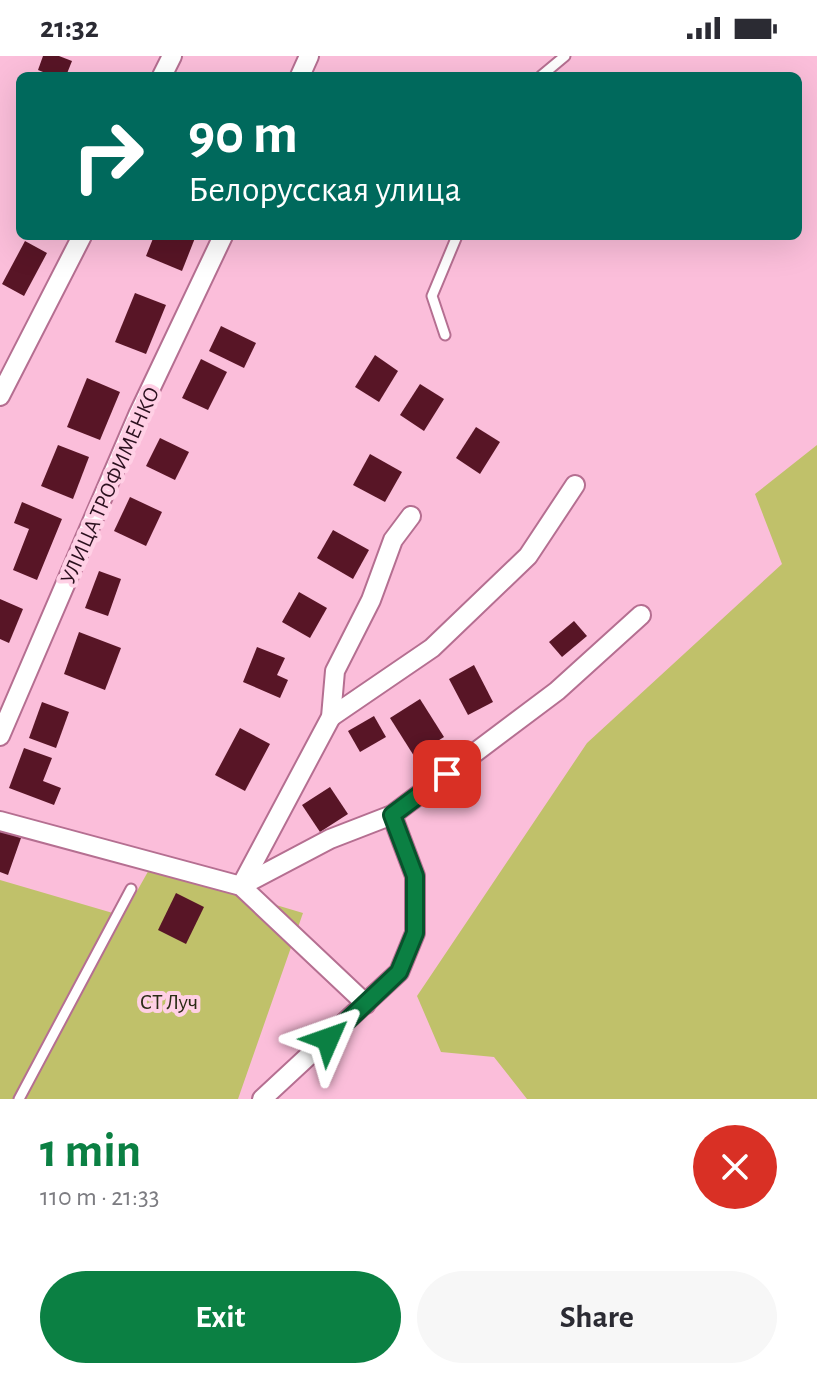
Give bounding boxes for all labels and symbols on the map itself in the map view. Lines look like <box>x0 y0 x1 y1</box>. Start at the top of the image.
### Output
street label: УЛИЦА ТРОФИМЕНКО <box>56 383 163 587</box>
pin <box>413 740 481 808</box>
park label: СТ Луч <box>140 991 198 1013</box>
position arrow <box>286 997 370 1081</box>

